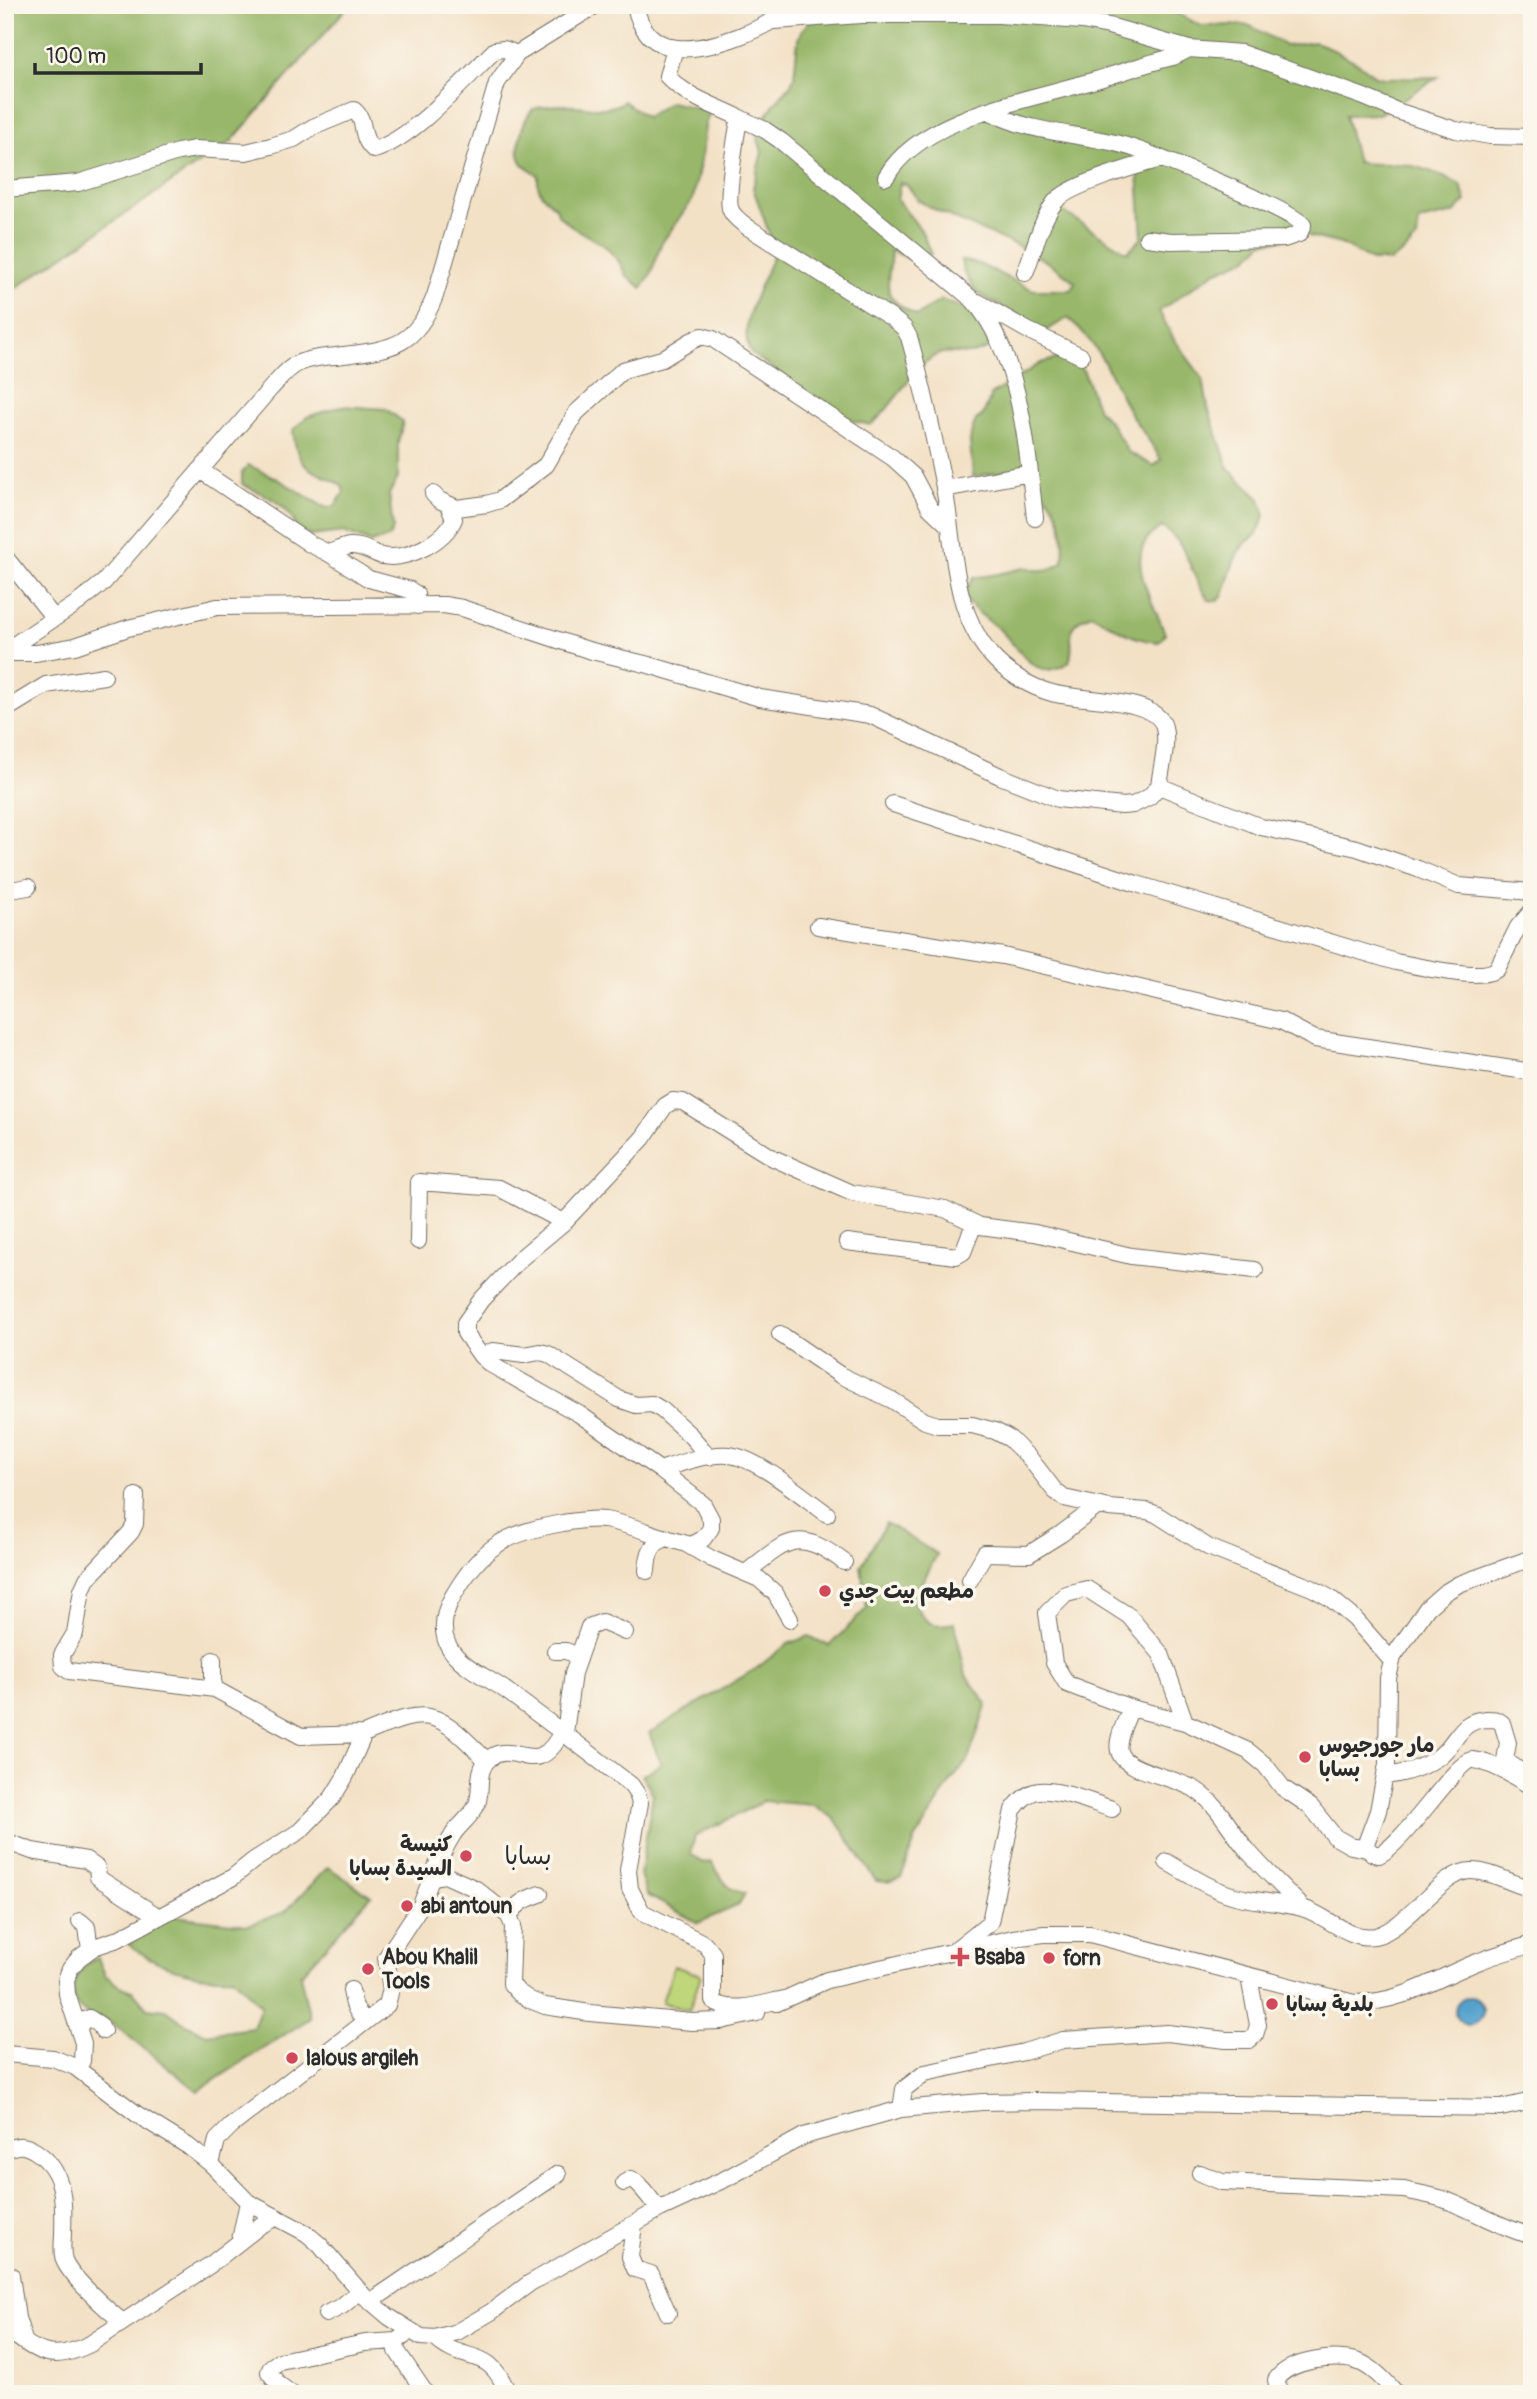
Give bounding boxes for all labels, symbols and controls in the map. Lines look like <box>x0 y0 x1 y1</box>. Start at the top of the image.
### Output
scale bar <box>35 32 201 76</box>
text: 100 m <box>46 43 106 70</box>
place label: مطعم بيت جدي <box>839 1578 974 1607</box>
marker: مطعم بيت جدي <box>817 1583 833 1599</box>
place label: مار جورجيوس بسابا <box>1319 1732 1435 1783</box>
marker: مار جورجيوس بسابا <box>1297 1749 1313 1765</box>
place label: كنيسة السيدة بسابا <box>349 1831 453 1882</box>
district label: بسابا <box>504 1842 552 1871</box>
marker: كنيسة السيدة بسابا <box>458 1848 474 1864</box>
place label: abi antoun <box>421 1893 512 1920</box>
marker: abi antoun <box>399 1898 415 1914</box>
place label: Abou Khalil Tools <box>381 1944 478 1995</box>
place label: Bsaba <box>974 1944 1025 1971</box>
place label: forn <box>1063 1945 1101 1972</box>
marker: Bsaba <box>952 1949 968 1965</box>
marker: forn <box>1041 1950 1057 1966</box>
marker: Abou Khalil Tools <box>360 1961 376 1977</box>
place label: بلدية بسابا <box>1286 1991 1374 2018</box>
marker: بلدية بسابا <box>1264 1996 1280 2012</box>
place label: lalous argileh <box>306 2045 418 2072</box>
marker: lalous argileh <box>284 2050 300 2066</box>

